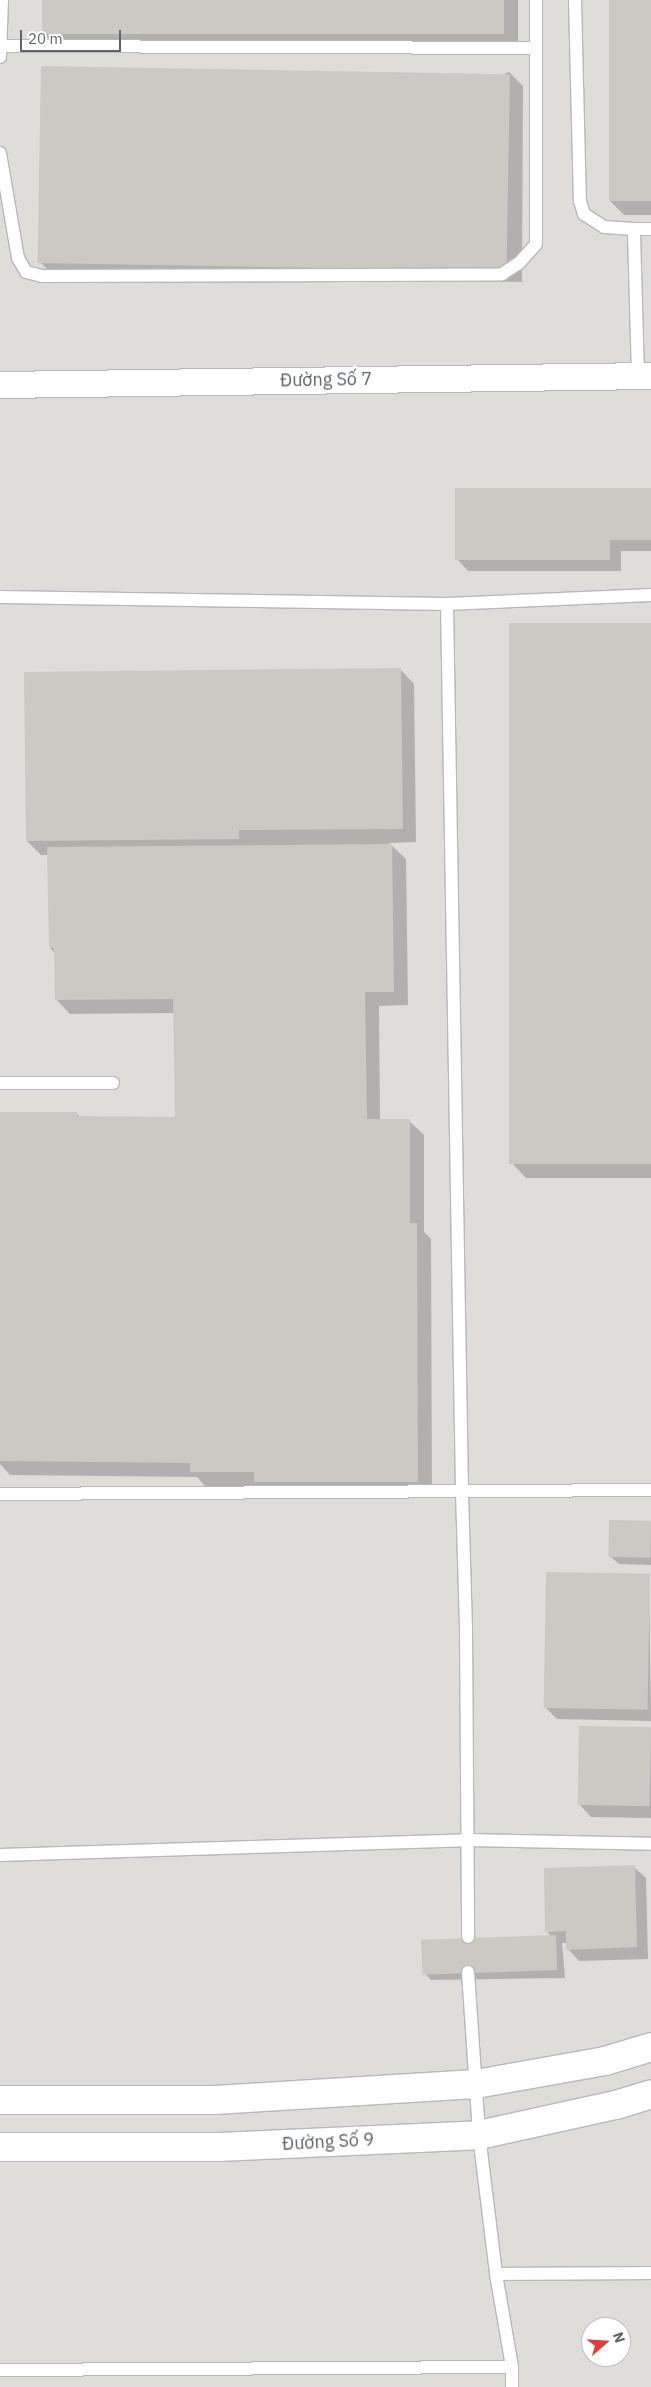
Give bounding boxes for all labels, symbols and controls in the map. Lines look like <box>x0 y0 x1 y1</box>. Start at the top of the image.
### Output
scale bar <box>22 20 124 52</box>
text: 20 m <box>28 29 63 48</box>
street label: Đường Số 7 <box>280 368 372 392</box>
street label: Đường Số 9 <box>281 2129 375 2155</box>
north arrow <box>581 2317 631 2367</box>
text: N <box>609 2330 629 2345</box>

